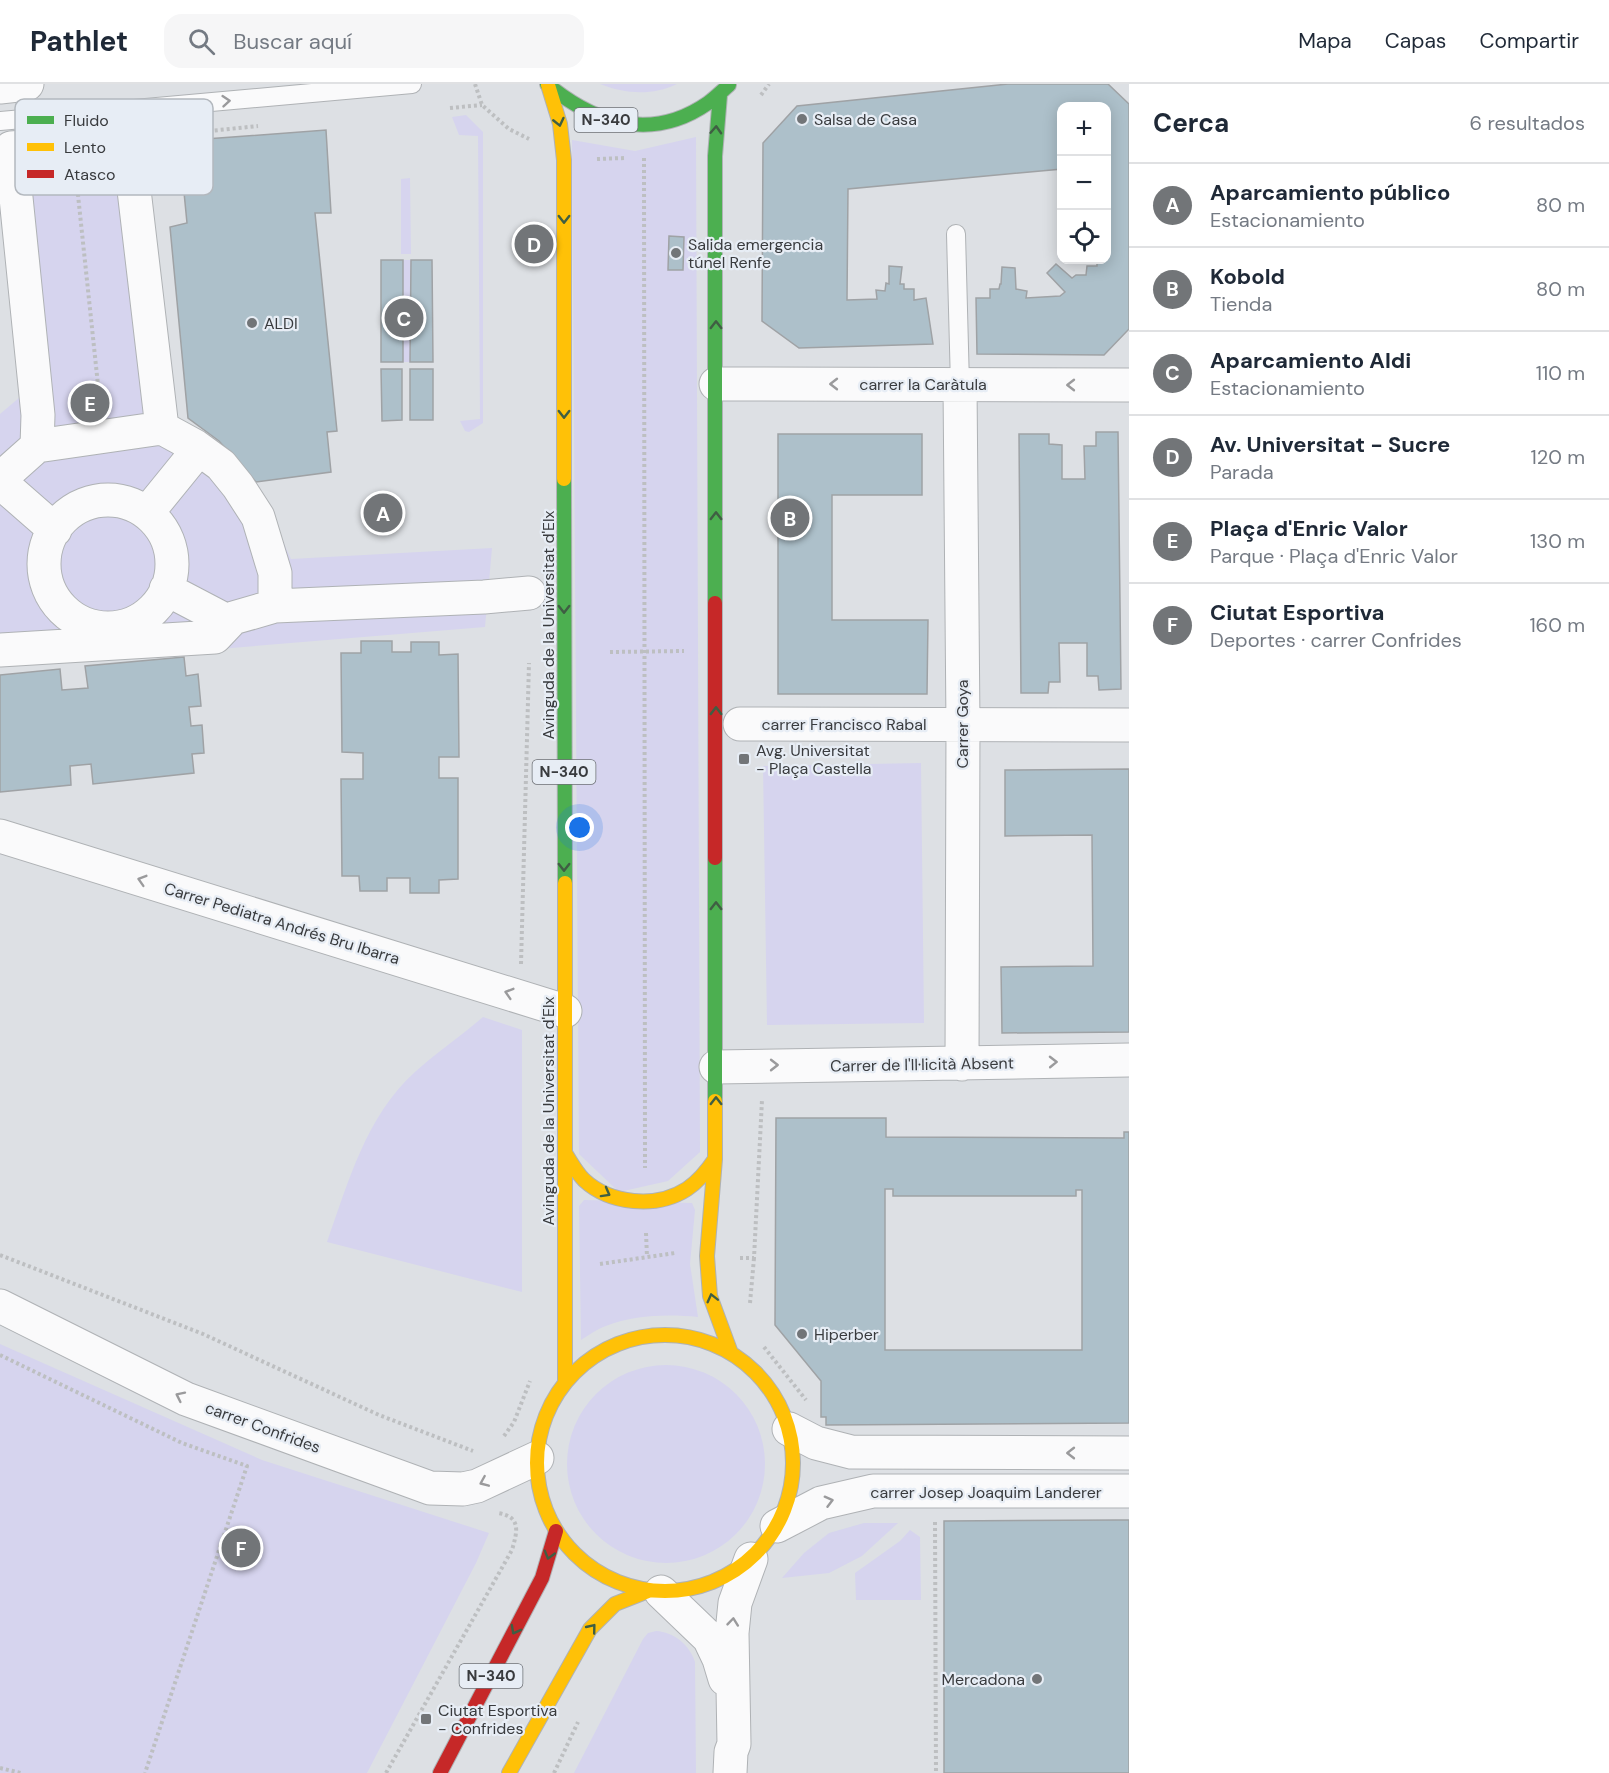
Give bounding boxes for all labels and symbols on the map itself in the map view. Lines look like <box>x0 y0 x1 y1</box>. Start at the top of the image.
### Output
one-way arrow <box>221 95 230 108</box>
legend <box>15 99 213 195</box>
road number: N-340 <box>574 108 638 132</box>
place label: Salsa de Casa <box>814 109 917 130</box>
text: Fluido <box>64 110 109 131</box>
marker: Salsa de Casa <box>795 112 809 126</box>
one-way arrow <box>552 117 565 127</box>
one-way arrow <box>709 126 722 135</box>
text: Lento <box>64 137 106 158</box>
text: Atasco <box>64 164 116 185</box>
one-way arrow <box>558 214 570 223</box>
pin: D <box>514 222 554 266</box>
place label: Salida emergencia túnel Renfe <box>688 234 823 273</box>
marker: Salida emergencia túnel Renfe <box>669 246 683 260</box>
pin: C <box>384 296 424 340</box>
place label: ALDI <box>264 313 298 334</box>
marker: ALDI <box>245 316 259 330</box>
one-way arrow <box>710 321 722 330</box>
street label: carrer la Caràtula <box>859 374 987 395</box>
one-way arrow <box>829 378 838 390</box>
one-way arrow <box>1066 379 1075 391</box>
pin: E <box>70 380 110 426</box>
one-way arrow <box>558 409 570 418</box>
pin: A <box>364 490 403 536</box>
pin: B <box>770 496 810 540</box>
street label: Avinguda de la Universitat d'Elx <box>538 510 559 740</box>
one-way arrow <box>710 511 722 520</box>
one-way arrow <box>558 604 570 613</box>
street label: Carrer Goya <box>952 679 973 769</box>
one-way arrow <box>710 706 722 715</box>
street label: carrer Francisco Rabal <box>761 714 927 735</box>
place label: Avg. Universitat - Plaça Castella <box>756 740 871 779</box>
marker: Avg. Universitat - Plaça Castella <box>737 752 751 766</box>
road number: N-340 <box>532 760 596 784</box>
your location <box>565 813 594 842</box>
one-way arrow <box>558 862 570 871</box>
one-way arrow <box>137 875 148 887</box>
street label: Carrer Pediatra Andrés Bru Ibarra <box>162 878 402 969</box>
one-way arrow <box>710 901 722 910</box>
one-way arrow <box>504 988 515 1001</box>
street label: Avinguda de la Universitat d'Elx <box>538 996 559 1226</box>
street label: Carrer de l'Il·licità Absent <box>830 1052 1014 1077</box>
one-way arrow <box>1049 1056 1058 1068</box>
one-way arrow <box>770 1059 779 1071</box>
one-way arrow <box>710 1096 722 1105</box>
one-way arrow <box>600 1186 610 1197</box>
one-way arrow <box>706 1293 719 1303</box>
place label: Hiperber <box>814 1324 879 1345</box>
marker: Hiperber <box>795 1327 809 1341</box>
one-way arrow <box>176 1392 187 1404</box>
street label: carrer Confrides <box>202 1397 323 1458</box>
one-way arrow <box>1066 1447 1075 1459</box>
one-way arrow <box>479 1475 490 1487</box>
street label: carrer Josep Joaquim Landerer <box>870 1482 1102 1503</box>
one-way arrow <box>824 1495 834 1508</box>
pin: F <box>222 1526 260 1570</box>
one-way arrow <box>544 1549 556 1560</box>
one-way arrow <box>726 1618 739 1627</box>
one-way arrow <box>511 1624 522 1634</box>
one-way arrow <box>585 1624 596 1635</box>
road number: N-340 <box>460 1664 522 1688</box>
place label: Mercadona <box>942 1669 1025 1690</box>
marker: Mercadona <box>1030 1672 1044 1686</box>
place label: Ciutat Esportiva - Confrides <box>438 1700 557 1739</box>
marker: Ciutat Esportiva - Confrides <box>419 1712 433 1726</box>

